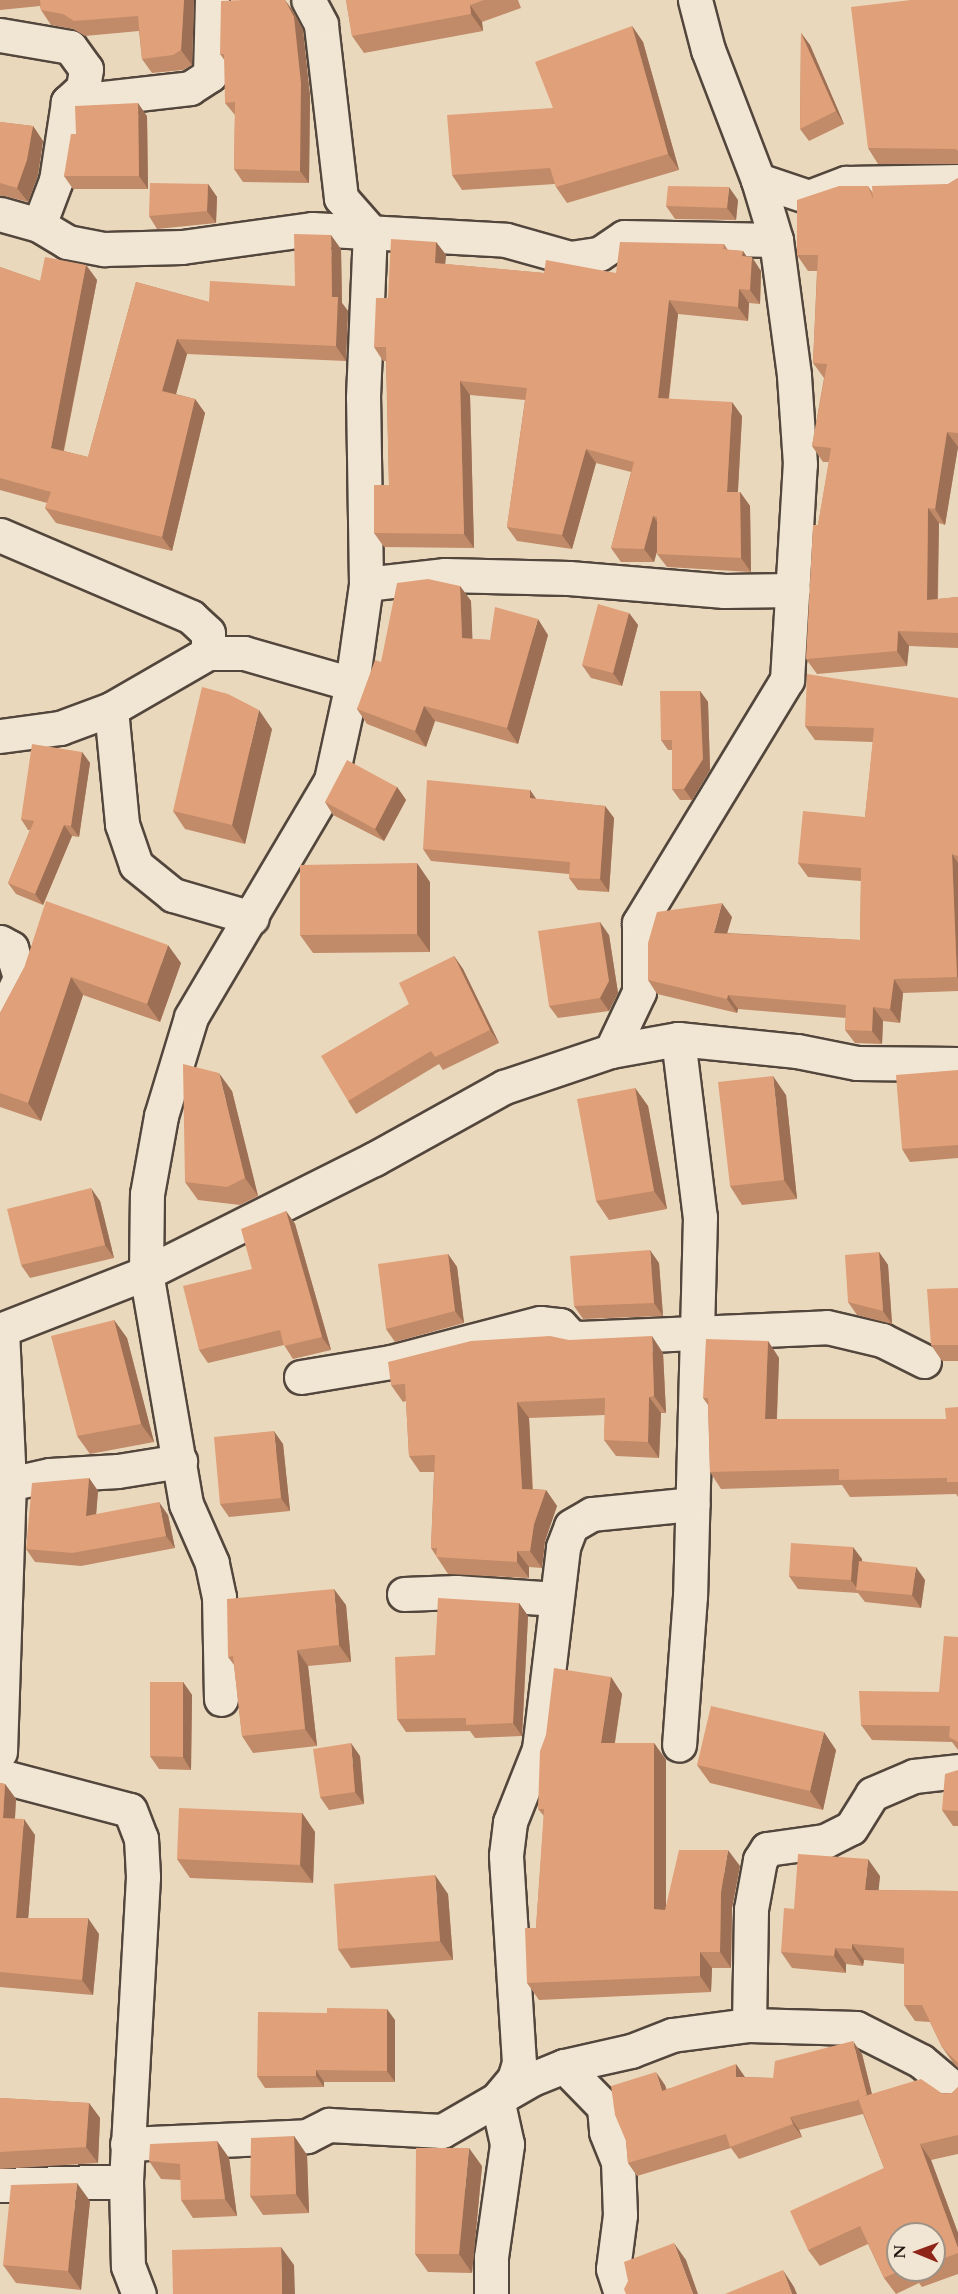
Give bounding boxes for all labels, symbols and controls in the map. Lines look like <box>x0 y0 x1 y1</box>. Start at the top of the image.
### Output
north arrow <box>886 2222 946 2282</box>
text: N <box>889 2245 911 2259</box>

